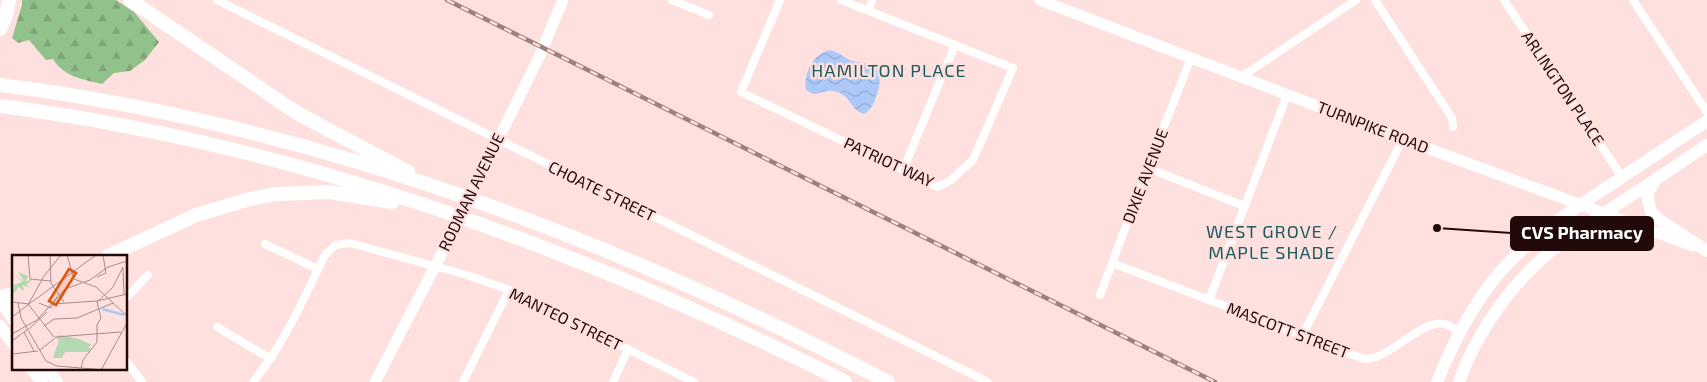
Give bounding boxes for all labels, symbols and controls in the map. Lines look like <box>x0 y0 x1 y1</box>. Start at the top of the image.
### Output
street label: ARLINGTON PLACE <box>1518 27 1609 149</box>
district label: HAMILTON PLACE <box>811 59 967 81</box>
street label: TURNPIKE ROAD <box>1315 97 1432 156</box>
street label: DIXIE AVENUE <box>1118 126 1171 226</box>
street label: RODMAN AVENUE <box>434 130 507 254</box>
street label: PATRIOT WAY <box>841 132 937 191</box>
street label: CHOATE STREET <box>546 156 659 225</box>
callout: CVS Pharmacy <box>1511 217 1653 250</box>
district label: WEST GROVE / MAPLE SHADE <box>1206 220 1338 263</box>
text: CVS Pharmacy <box>1521 221 1644 243</box>
inset map <box>12 255 128 370</box>
street label: MANTEO STREET <box>507 283 626 354</box>
street label: MASCOTT STREET <box>1224 297 1352 362</box>

